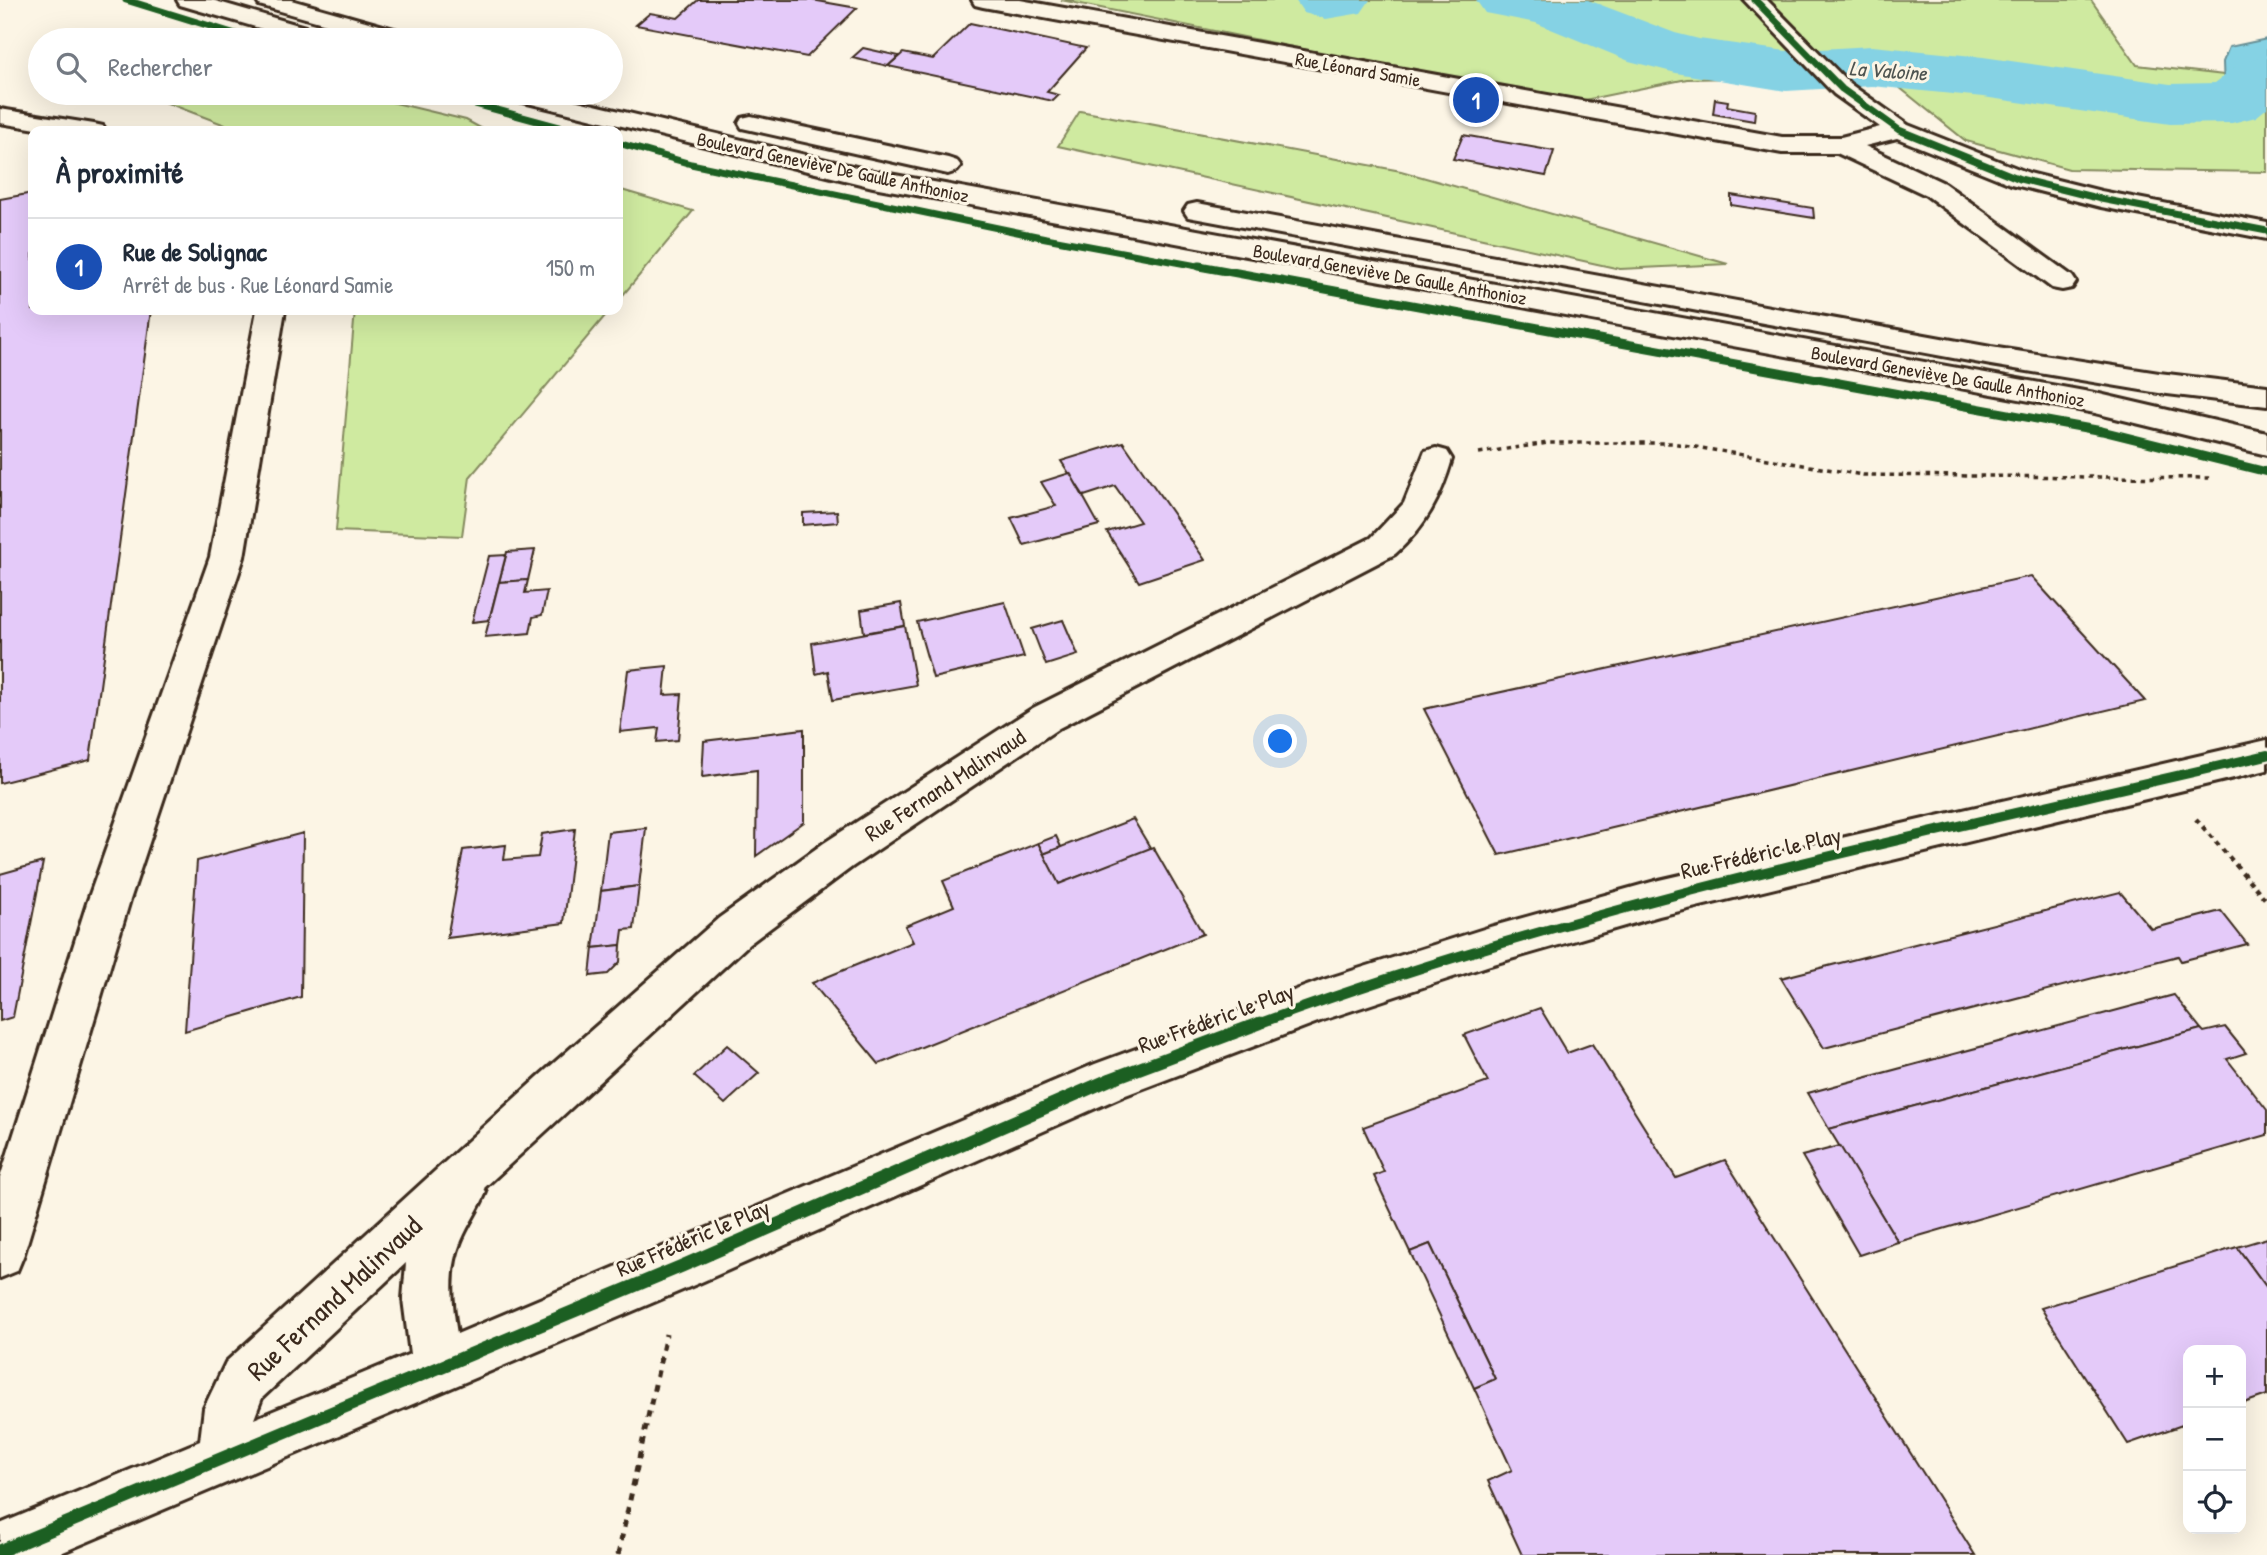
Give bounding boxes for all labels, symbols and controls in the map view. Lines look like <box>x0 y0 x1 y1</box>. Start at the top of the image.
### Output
search box <box>28 28 623 105</box>
street label: Rue Léonard Samie <box>1293 45 1423 93</box>
icon: search <box>52 48 90 86</box>
text: Rechercher <box>108 49 213 84</box>
water label: La Valoine <box>1848 53 1929 88</box>
pin: 1 <box>1453 74 1499 126</box>
street label: Boulevard Geneviève De Gaulle Anthonioz <box>695 125 971 209</box>
text: À proximité <box>56 152 184 192</box>
text: Rue de Solignac <box>123 234 267 269</box>
street label: Boulevard Geneviève De Gaulle Anthonioz <box>1251 237 1529 311</box>
text: 1 <box>75 252 83 283</box>
text: 150 m <box>546 252 595 283</box>
text: Arrêt de bus · Rue Léonard Samie <box>123 269 394 300</box>
street label: Boulevard Geneviève De Gaulle Anthonioz <box>1809 339 2087 413</box>
street label: Rue Fernand Malinvaud <box>858 721 1031 848</box>
your location <box>1263 724 1297 758</box>
street label: Rue Frédéric le Play <box>1678 819 1844 886</box>
street label: Rue Frédéric le Play <box>1134 975 1298 1060</box>
street label: Rue Frédéric le Play <box>611 1191 774 1284</box>
street label: Rue Fernand Malinvaud <box>238 1207 430 1389</box>
map controls <box>2183 1345 2246 1534</box>
button: + <box>2183 1345 2246 1408</box>
button: − <box>2183 1408 2246 1471</box>
button: locate <box>2183 1471 2246 1534</box>

